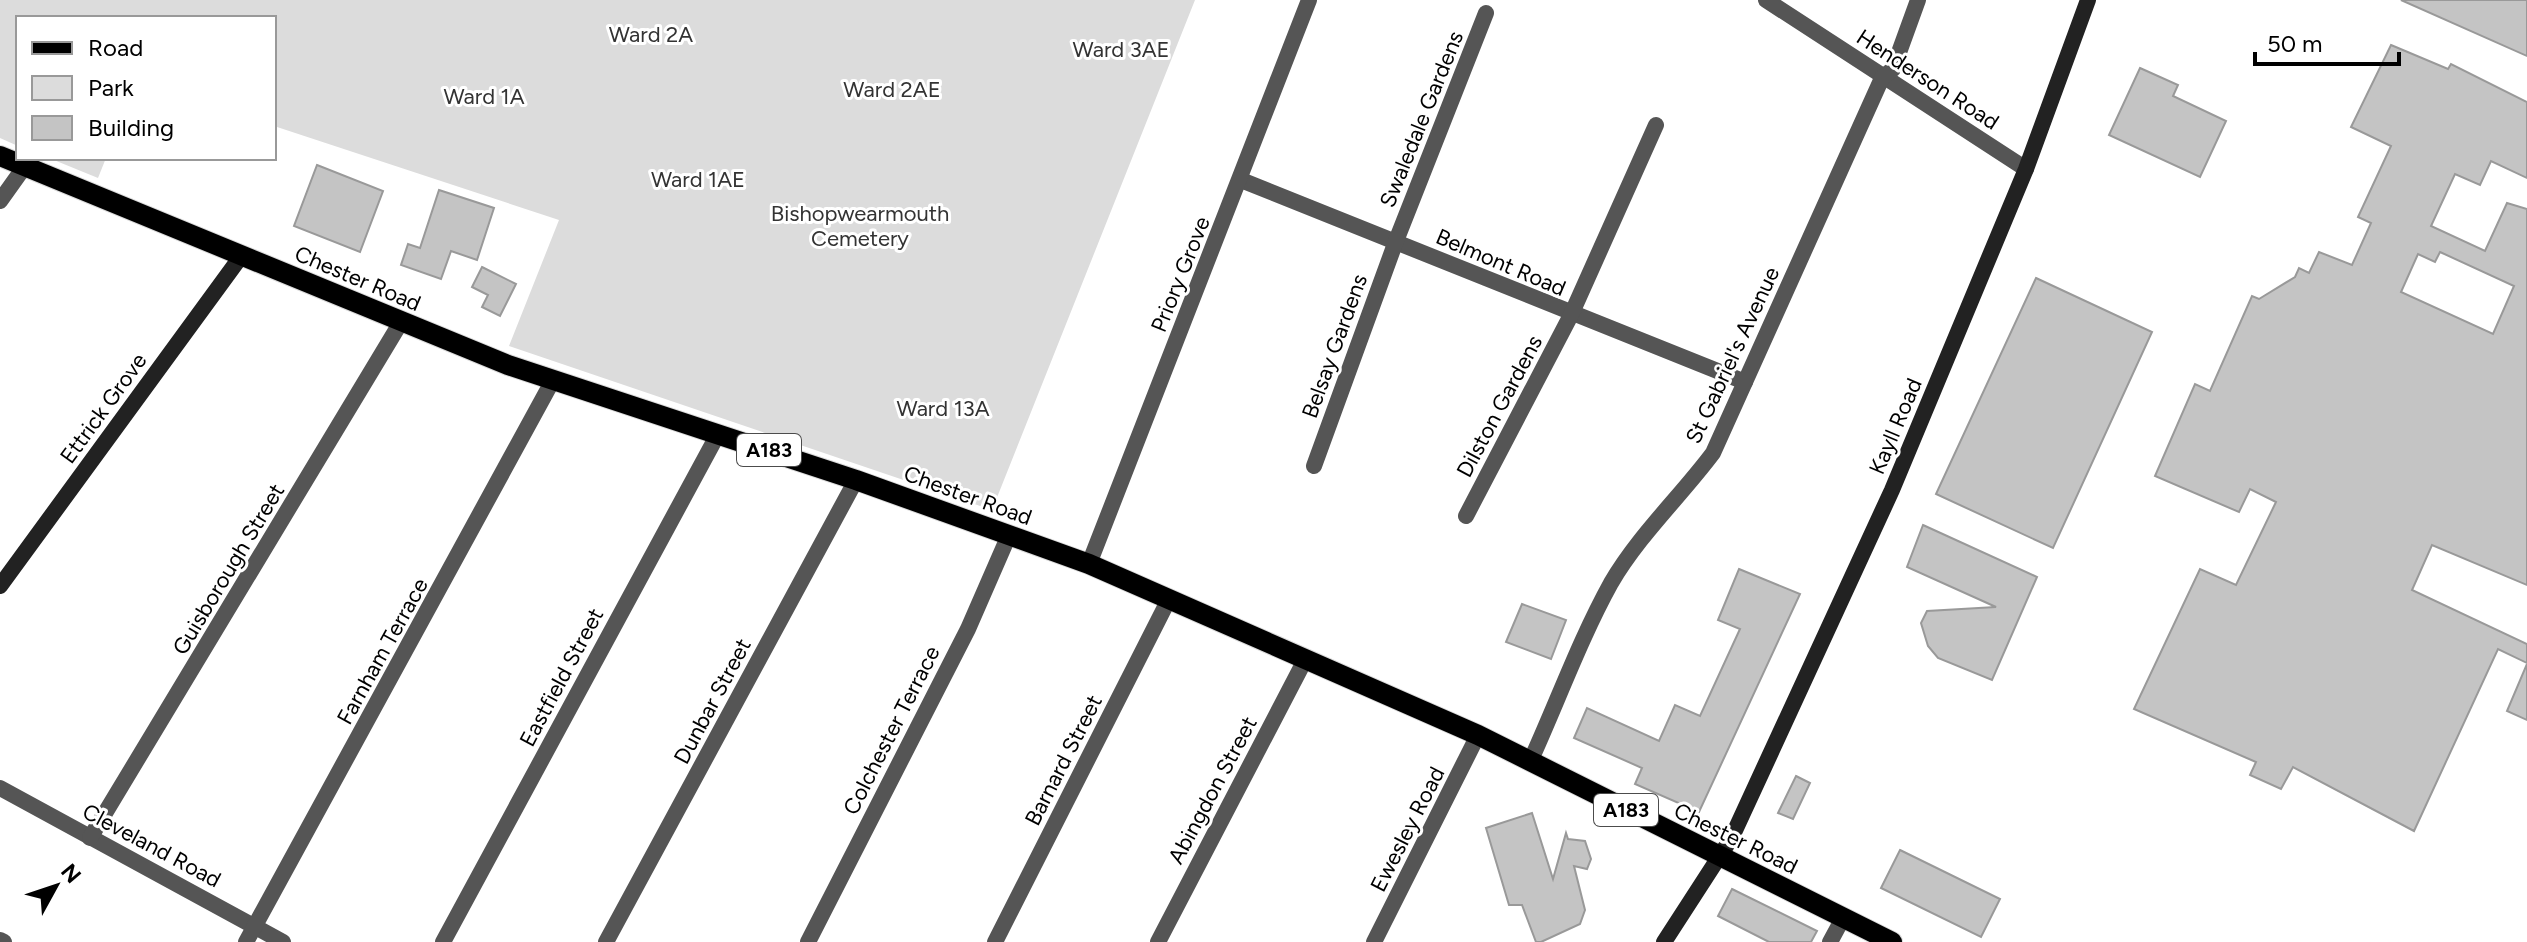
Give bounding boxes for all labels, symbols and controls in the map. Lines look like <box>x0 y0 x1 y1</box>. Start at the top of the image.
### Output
legend <box>16 16 276 160</box>
scale bar <box>2255 16 2399 66</box>
park label: Ward 2A <box>609 21 693 48</box>
street label: Henderson Road <box>1851 23 2004 136</box>
street label: Swaledale Gardens <box>1374 27 1469 211</box>
text: 50 m <box>2267 29 2323 58</box>
text: Road <box>88 33 143 62</box>
park label: Ward 3AE <box>1072 36 1170 63</box>
text: Park <box>88 73 134 102</box>
park label: Ward 2AE <box>843 76 941 103</box>
park label: Ward 1A <box>443 83 525 110</box>
text: Building <box>88 113 174 142</box>
park label: Ward 1AE <box>651 166 745 193</box>
park label: Bishopwearmouth Cemetery <box>771 200 949 252</box>
street label: Priory Grove <box>1145 212 1216 336</box>
street label: Belmont Road <box>1432 223 1570 302</box>
street label: Chester Road <box>291 240 425 317</box>
street label: St Gabriel's Avenue <box>1680 263 1785 448</box>
street label: Belsay Gardens <box>1296 270 1373 422</box>
street label: Dilston Gardens <box>1451 331 1548 482</box>
street label: Ettrick Grove <box>54 348 153 469</box>
street label: Kayll Road <box>1863 374 1928 478</box>
park label: Ward 13A <box>896 395 990 422</box>
road number: A183 <box>737 434 801 466</box>
street label: Chester Road <box>900 460 1036 531</box>
street label: Guisborough Street <box>167 479 290 660</box>
street label: Farnham Terrace <box>331 573 434 729</box>
street label: Eastfield Street <box>514 603 609 751</box>
street label: Dunbar Street <box>668 634 757 769</box>
street label: Colchester Terrace <box>837 641 946 819</box>
street label: Barnard Street <box>1019 690 1108 830</box>
street label: Abingdon Street <box>1162 712 1263 869</box>
street label: Ewesley Road <box>1364 762 1450 896</box>
road number: A183 <box>1594 794 1658 826</box>
street label: Chester Road <box>1670 797 1802 880</box>
street label: Cleveland Road <box>78 798 226 893</box>
north arrow <box>16 846 96 926</box>
text: N <box>55 858 87 889</box>

